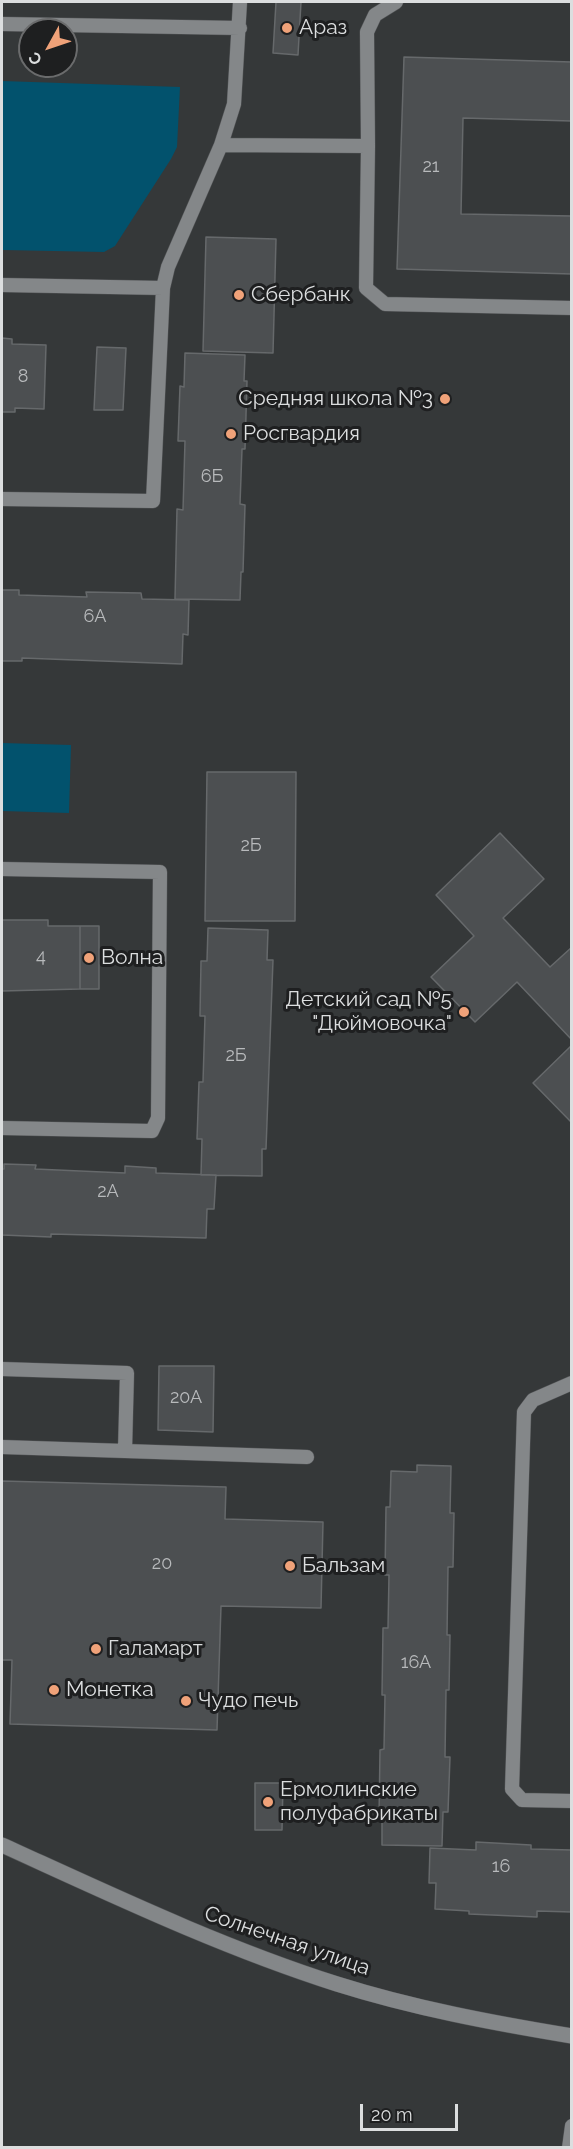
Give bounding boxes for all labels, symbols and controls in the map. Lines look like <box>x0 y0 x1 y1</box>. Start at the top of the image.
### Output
place label: Араз <box>299 15 347 41</box>
north arrow <box>18 18 78 78</box>
marker: Араз <box>280 21 294 35</box>
text: С <box>25 48 46 69</box>
house number: 21 <box>422 156 440 178</box>
place label: Сбербанк <box>251 282 351 308</box>
marker: Сбербанк <box>232 288 246 302</box>
house number: 8 <box>18 366 28 388</box>
place label: Средняя школа №3 <box>238 386 433 412</box>
marker: Средняя школа №3 <box>438 392 452 406</box>
place label: Росгвардия <box>243 421 360 447</box>
marker: Росгвардия <box>224 427 238 441</box>
house number: 6Б <box>201 466 223 488</box>
house number: 6А <box>84 606 106 628</box>
house number: 2Б <box>240 835 262 857</box>
place label: Волна <box>101 945 163 971</box>
house number: 4 <box>36 946 46 968</box>
marker: Волна <box>82 951 96 965</box>
place label: Детский сад №5 "Дюймовочка" <box>285 987 452 1037</box>
marker: Детский сад №5 "Дюймовочка" <box>457 1005 471 1019</box>
house number: 2Б <box>225 1045 247 1067</box>
house number: 2А <box>97 1181 119 1203</box>
house number: 20А <box>170 1387 202 1409</box>
house number: 20 <box>152 1553 172 1575</box>
place label: Бальзам <box>302 1553 385 1579</box>
marker: Бальзам <box>283 1559 297 1573</box>
place label: Галамарт <box>108 1636 203 1662</box>
marker: Галамарт <box>89 1642 103 1656</box>
house number: 16А <box>401 1652 431 1674</box>
place label: Монетка <box>66 1677 154 1703</box>
marker: Монетка <box>47 1683 61 1697</box>
place label: Чудо печь <box>198 1688 298 1714</box>
marker: Чудо печь <box>179 1694 193 1708</box>
place label: Ермолинские полуфабрикаты <box>280 1777 438 1827</box>
marker: Ермолинские полуфабрикаты <box>261 1795 275 1809</box>
house number: 16 <box>492 1856 510 1878</box>
street label: Солнечная улица <box>201 1901 373 1981</box>
scale bar <box>363 2092 460 2130</box>
text: 20 m <box>371 2104 413 2125</box>

